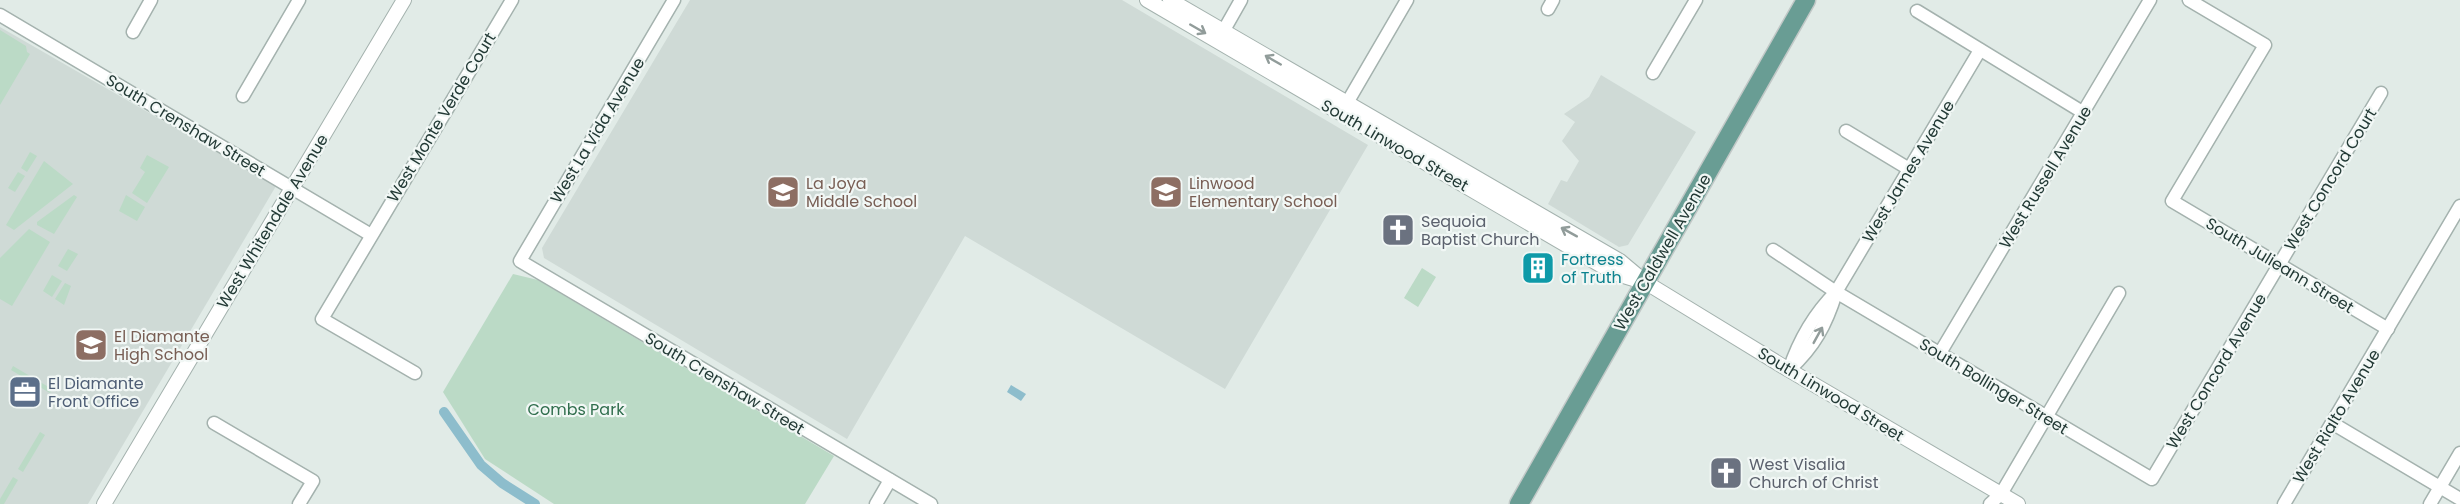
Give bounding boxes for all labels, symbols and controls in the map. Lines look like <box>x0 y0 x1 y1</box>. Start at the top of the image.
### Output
one-way arrow <box>1189 24 1206 36</box>
street label: West Monte Verde Court <box>381 28 501 207</box>
street label: West La Vida Avenue <box>545 53 650 208</box>
one-way arrow <box>1265 54 1282 66</box>
street label: South Crenshaw Street <box>102 69 270 182</box>
street label: South Linwood Street <box>1317 94 1473 197</box>
street label: West James Avenue <box>1857 96 1960 247</box>
street label: West Russell Avenue <box>1994 101 2097 253</box>
street label: West Concord Court <box>2279 104 2382 255</box>
street label: West Whitendale Avenue <box>211 130 334 313</box>
street label: West Caldwell Avenue <box>1608 170 1717 335</box>
place label: La Joya Middle School <box>806 172 917 213</box>
place label: Linwood Elementary School <box>1189 172 1337 213</box>
school or university icon: La Joya Middle School <box>765 174 801 210</box>
school or university icon: Linwood Elementary School <box>1148 174 1184 210</box>
place label: Sequoia Baptist Church <box>1421 210 1539 251</box>
church icon: Sequoia Baptist Church <box>1380 212 1416 248</box>
street label: South Julieann Street <box>2201 212 2358 319</box>
one-way arrow <box>1561 226 1578 238</box>
place label: Fortress of Truth <box>1561 248 1624 289</box>
building icon: Fortress of Truth <box>1520 250 1556 286</box>
street label: West Concord Avenue <box>2161 289 2272 453</box>
place label: El Diamante High School <box>114 325 210 366</box>
one-way arrow <box>1813 326 1824 344</box>
school or university icon: El Diamante High School <box>73 327 109 363</box>
street label: South Crenshaw Street <box>641 327 809 440</box>
street label: South Bollinger Street <box>1915 333 2073 440</box>
street label: South Linwood Street <box>1753 342 1908 447</box>
street label: West Rialto Avenue <box>2287 345 2386 488</box>
place label: El Diamante Front Office <box>48 372 144 413</box>
office icon: El Diamante Front Office <box>7 374 43 410</box>
park label: Combs Park <box>528 398 625 421</box>
place label: West Visalia Church of Christ <box>1749 453 1879 494</box>
church icon: West Visalia Church of Christ <box>1708 455 1744 491</box>

